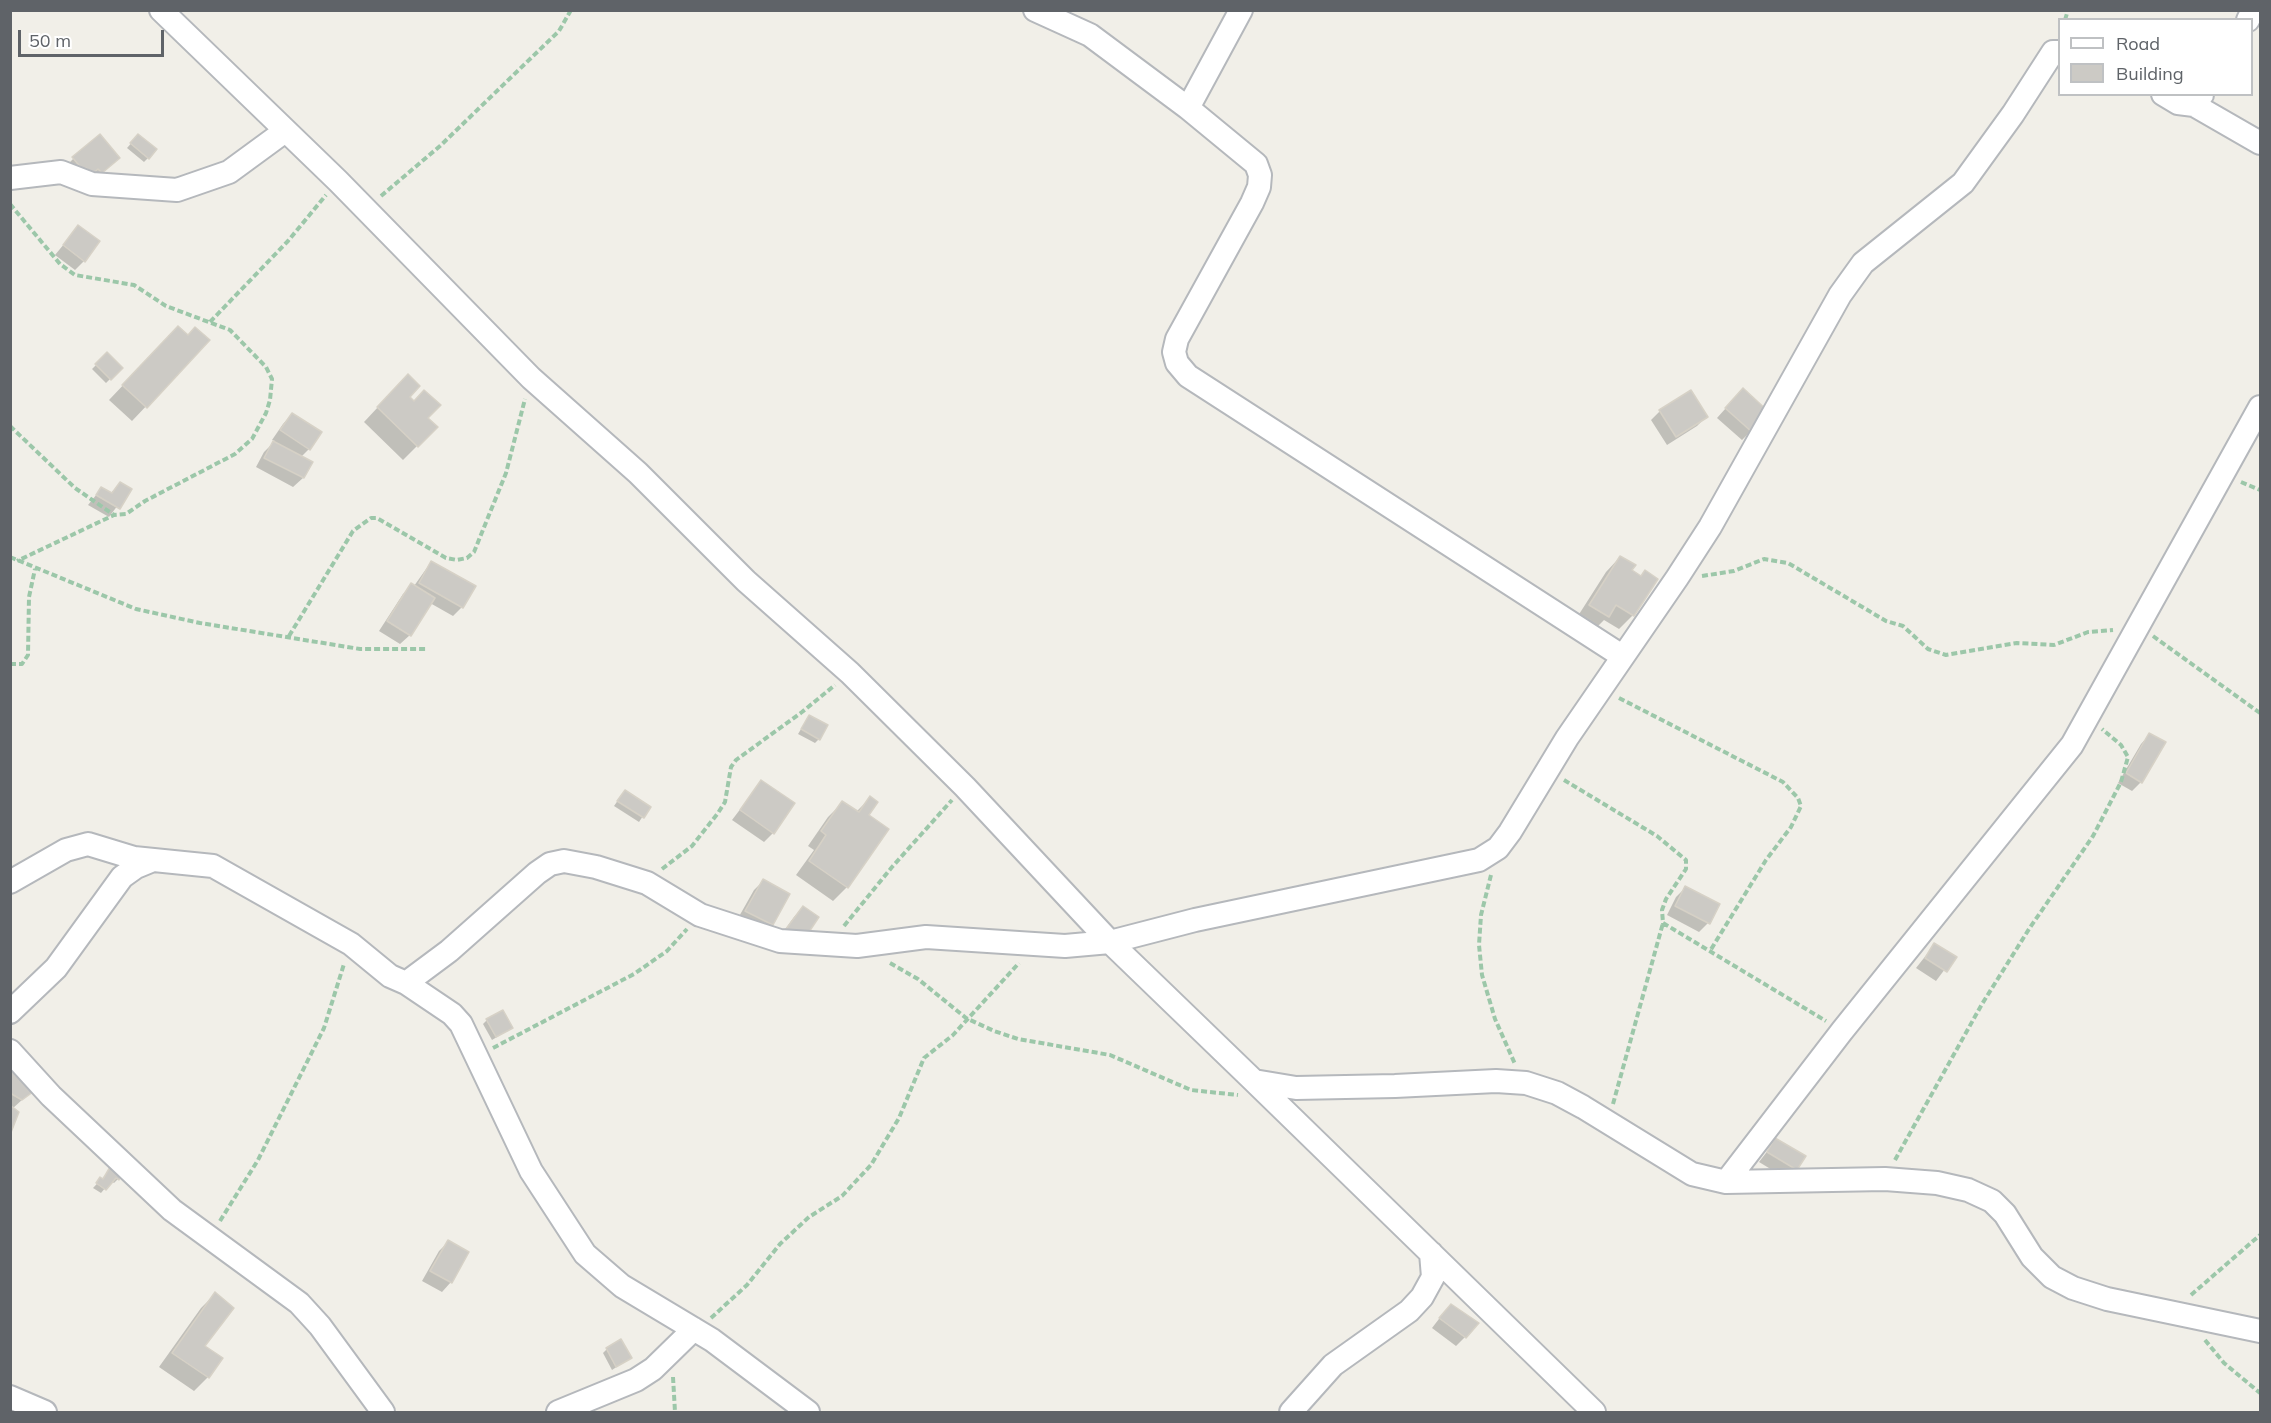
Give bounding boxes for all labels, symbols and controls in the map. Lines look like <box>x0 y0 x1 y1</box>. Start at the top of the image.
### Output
scale bar <box>21 18 166 56</box>
legend <box>2058 18 2253 96</box>
text: 50 m <box>29 29 71 52</box>
text: Road <box>2116 32 2160 55</box>
text: Building <box>2116 62 2184 85</box>

